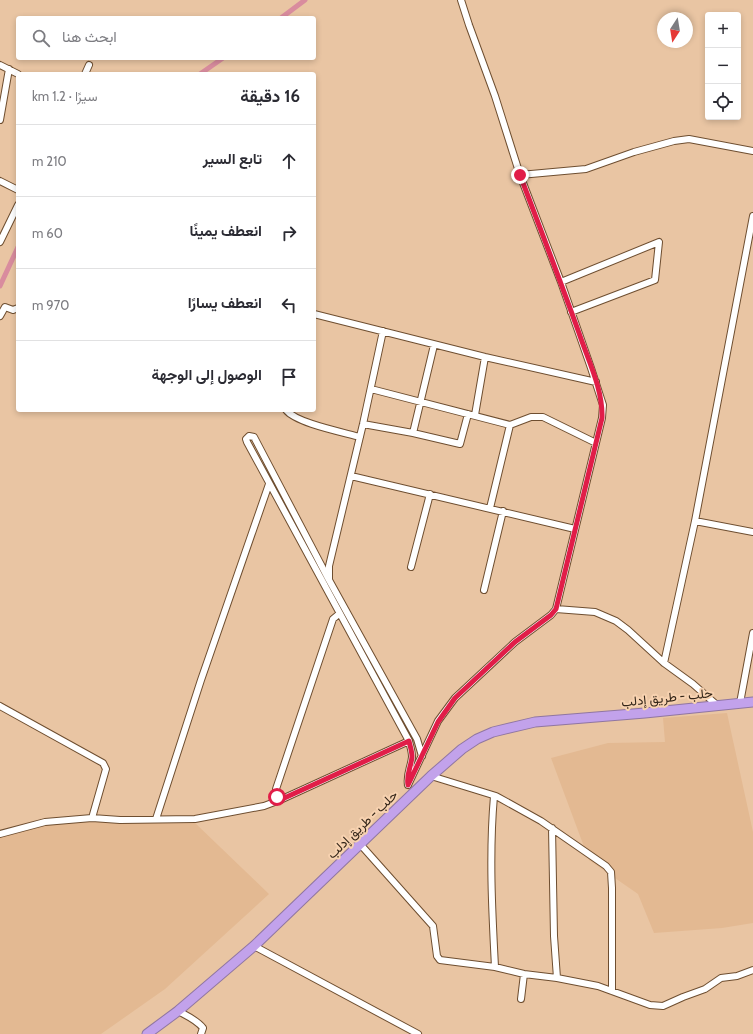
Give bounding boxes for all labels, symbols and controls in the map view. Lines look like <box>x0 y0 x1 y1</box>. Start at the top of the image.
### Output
north arrow <box>657 12 693 48</box>
map controls <box>705 12 741 120</box>
button: + <box>705 12 741 48</box>
search box <box>16 16 316 60</box>
icon: search <box>30 27 52 49</box>
text: ابحث هنا <box>62 28 117 46</box>
button: − <box>705 48 741 84</box>
button: locate <box>705 84 741 120</box>
text: 16 دقيقة <box>240 86 300 106</box>
text: سيرًا · 1.2 km <box>32 88 97 104</box>
text: تابع السير <box>203 150 262 168</box>
icon: ahead <box>278 150 300 172</box>
text: 210 m <box>32 153 66 169</box>
route end <box>511 166 529 184</box>
text: انعطف يمينًا <box>189 222 262 240</box>
icon: right <box>278 222 300 244</box>
text: 60 m <box>32 225 63 241</box>
text: انعطف يسارًا <box>188 294 262 312</box>
icon: left <box>278 294 300 316</box>
text: 970 m <box>32 297 69 313</box>
text: الوصول إلى الوجهة <box>152 366 262 384</box>
icon: arrive <box>278 366 300 388</box>
street label: حلب - طريق إدلب <box>620 684 714 712</box>
street label: حلب - طريق إدلب <box>323 786 402 863</box>
route start <box>268 788 286 806</box>

